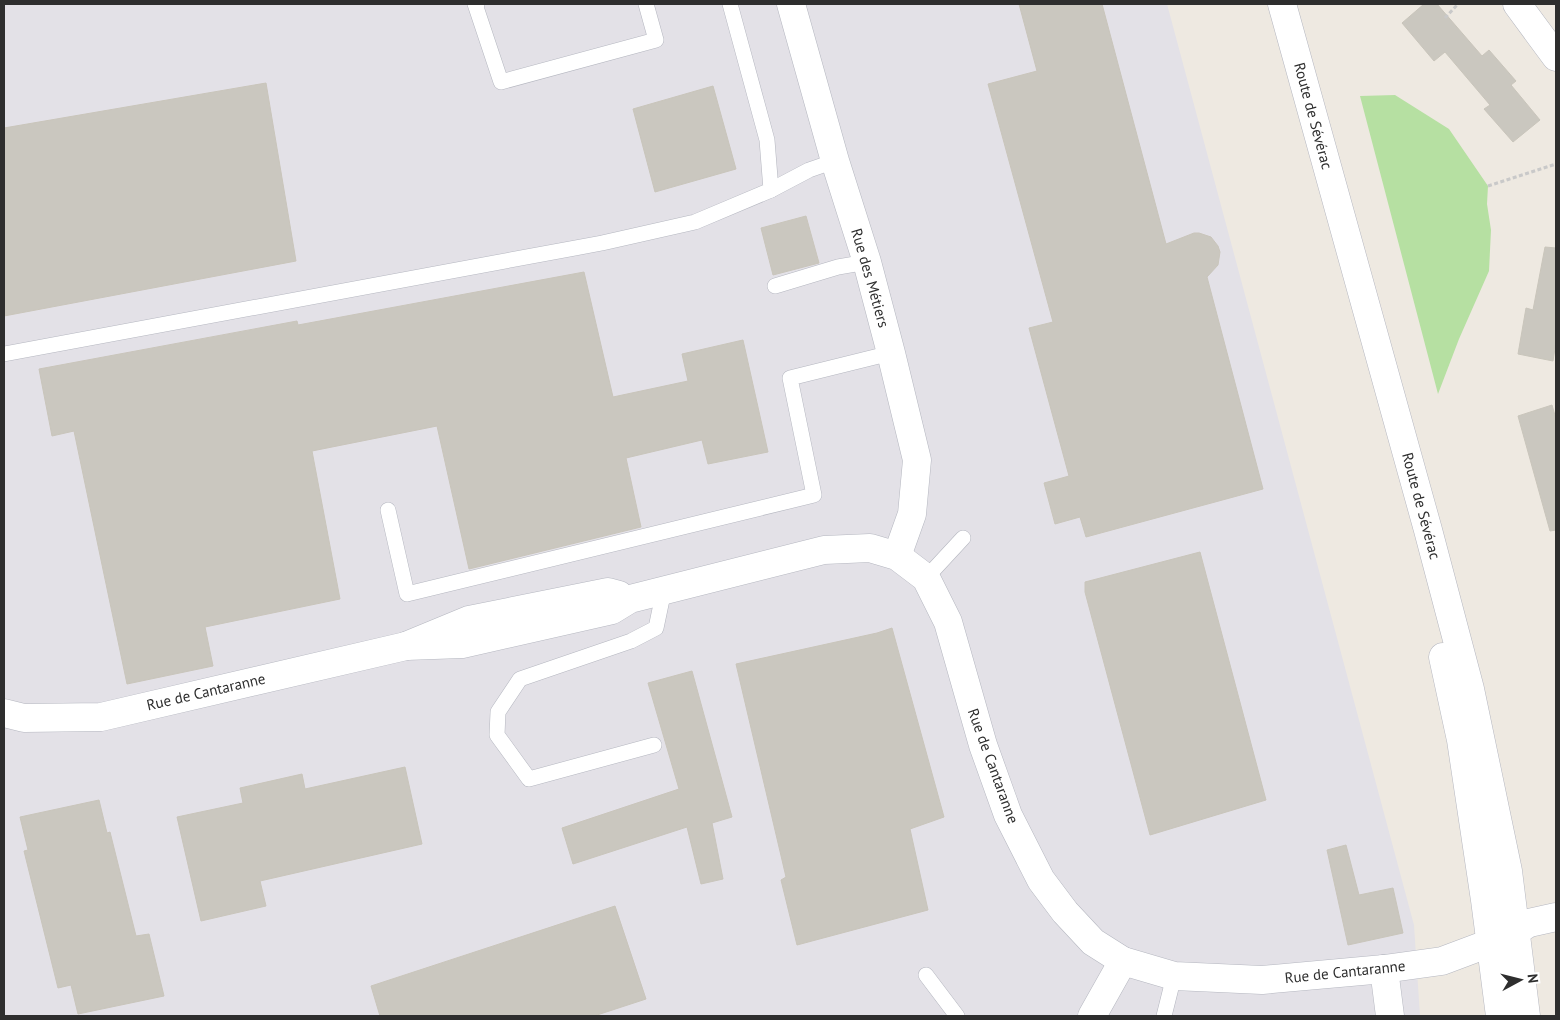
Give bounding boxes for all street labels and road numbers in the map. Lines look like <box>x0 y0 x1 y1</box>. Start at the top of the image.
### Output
street label: Route de Sévérac <box>1290 60 1337 172</box>
street label: Rue des Métiers <box>847 226 894 330</box>
street label: Route de Sévérac <box>1398 450 1445 562</box>
street label: Rue de Cantaranne <box>145 669 267 714</box>
street label: Rue de Cantaranne <box>964 706 1023 826</box>
street label: Rue de Cantaranne <box>1284 956 1406 987</box>

